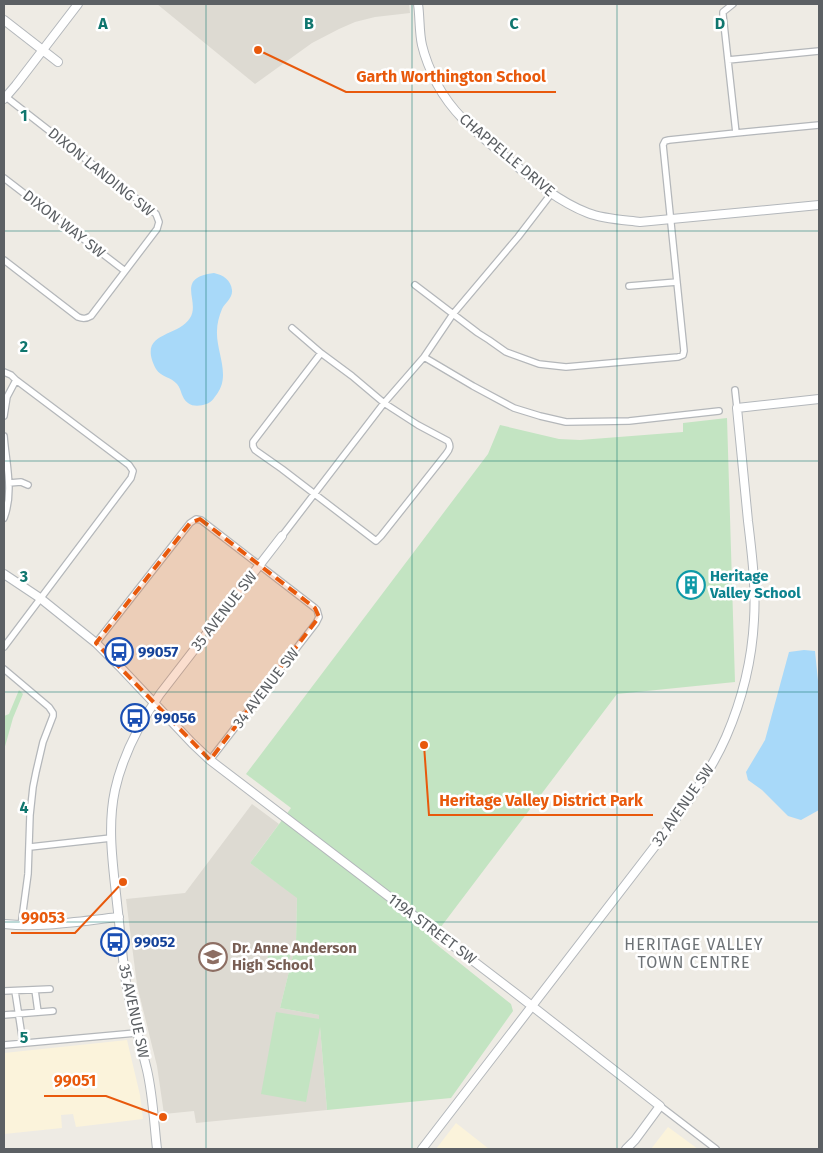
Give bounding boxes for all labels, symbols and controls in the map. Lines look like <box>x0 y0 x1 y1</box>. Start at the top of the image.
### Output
text: A <box>97 14 108 33</box>
text: B <box>304 14 314 33</box>
text: C <box>509 14 519 33</box>
text: D <box>715 14 725 33</box>
callout: Garth Worthington School <box>346 61 556 92</box>
text: Garth Worthington School <box>356 67 546 86</box>
text: 1 <box>20 106 28 125</box>
street label: CHAPPELLE DRIVE <box>456 110 558 200</box>
street label: DIXON LANDING SW <box>44 124 158 221</box>
street label: DIXON WAY SW <box>19 186 109 262</box>
text: 2 <box>20 337 28 356</box>
text: 3 <box>19 567 28 586</box>
street label: 35 AVENUE SW <box>187 567 261 654</box>
place label: Heritage Valley School <box>709 567 801 602</box>
building icon: Heritage Valley School <box>676 570 706 600</box>
bus stop icon: 99057 <box>104 637 134 667</box>
place label: 99057 <box>138 643 178 661</box>
street label: 34 AVENUE SW <box>229 644 303 732</box>
bus stop icon: 99056 <box>120 703 150 733</box>
place label: 99056 <box>154 709 197 727</box>
street label: 32 AVENUE SW <box>648 760 718 850</box>
callout: Heritage Valley District Park <box>429 784 653 815</box>
text: Heritage Valley District Park <box>439 791 643 810</box>
text: 4 <box>19 798 29 817</box>
street label: 119A STREET SW <box>384 890 480 968</box>
callout: 99053 <box>11 902 75 933</box>
text: 99053 <box>21 908 65 927</box>
bus stop icon: 99052 <box>100 927 130 957</box>
place label: 99052 <box>134 933 175 951</box>
district label: HERITAGE VALLEY TOWN CENTRE <box>624 935 764 972</box>
place label: Dr. Anne Anderson High School <box>232 939 357 974</box>
school or university icon: Dr. Anne Anderson High School <box>198 942 228 972</box>
street label: 35 AVENUE SW <box>115 962 153 1061</box>
text: 5 <box>20 1028 29 1047</box>
callout: 99051 <box>44 1065 106 1096</box>
text: 99051 <box>54 1071 96 1090</box>

